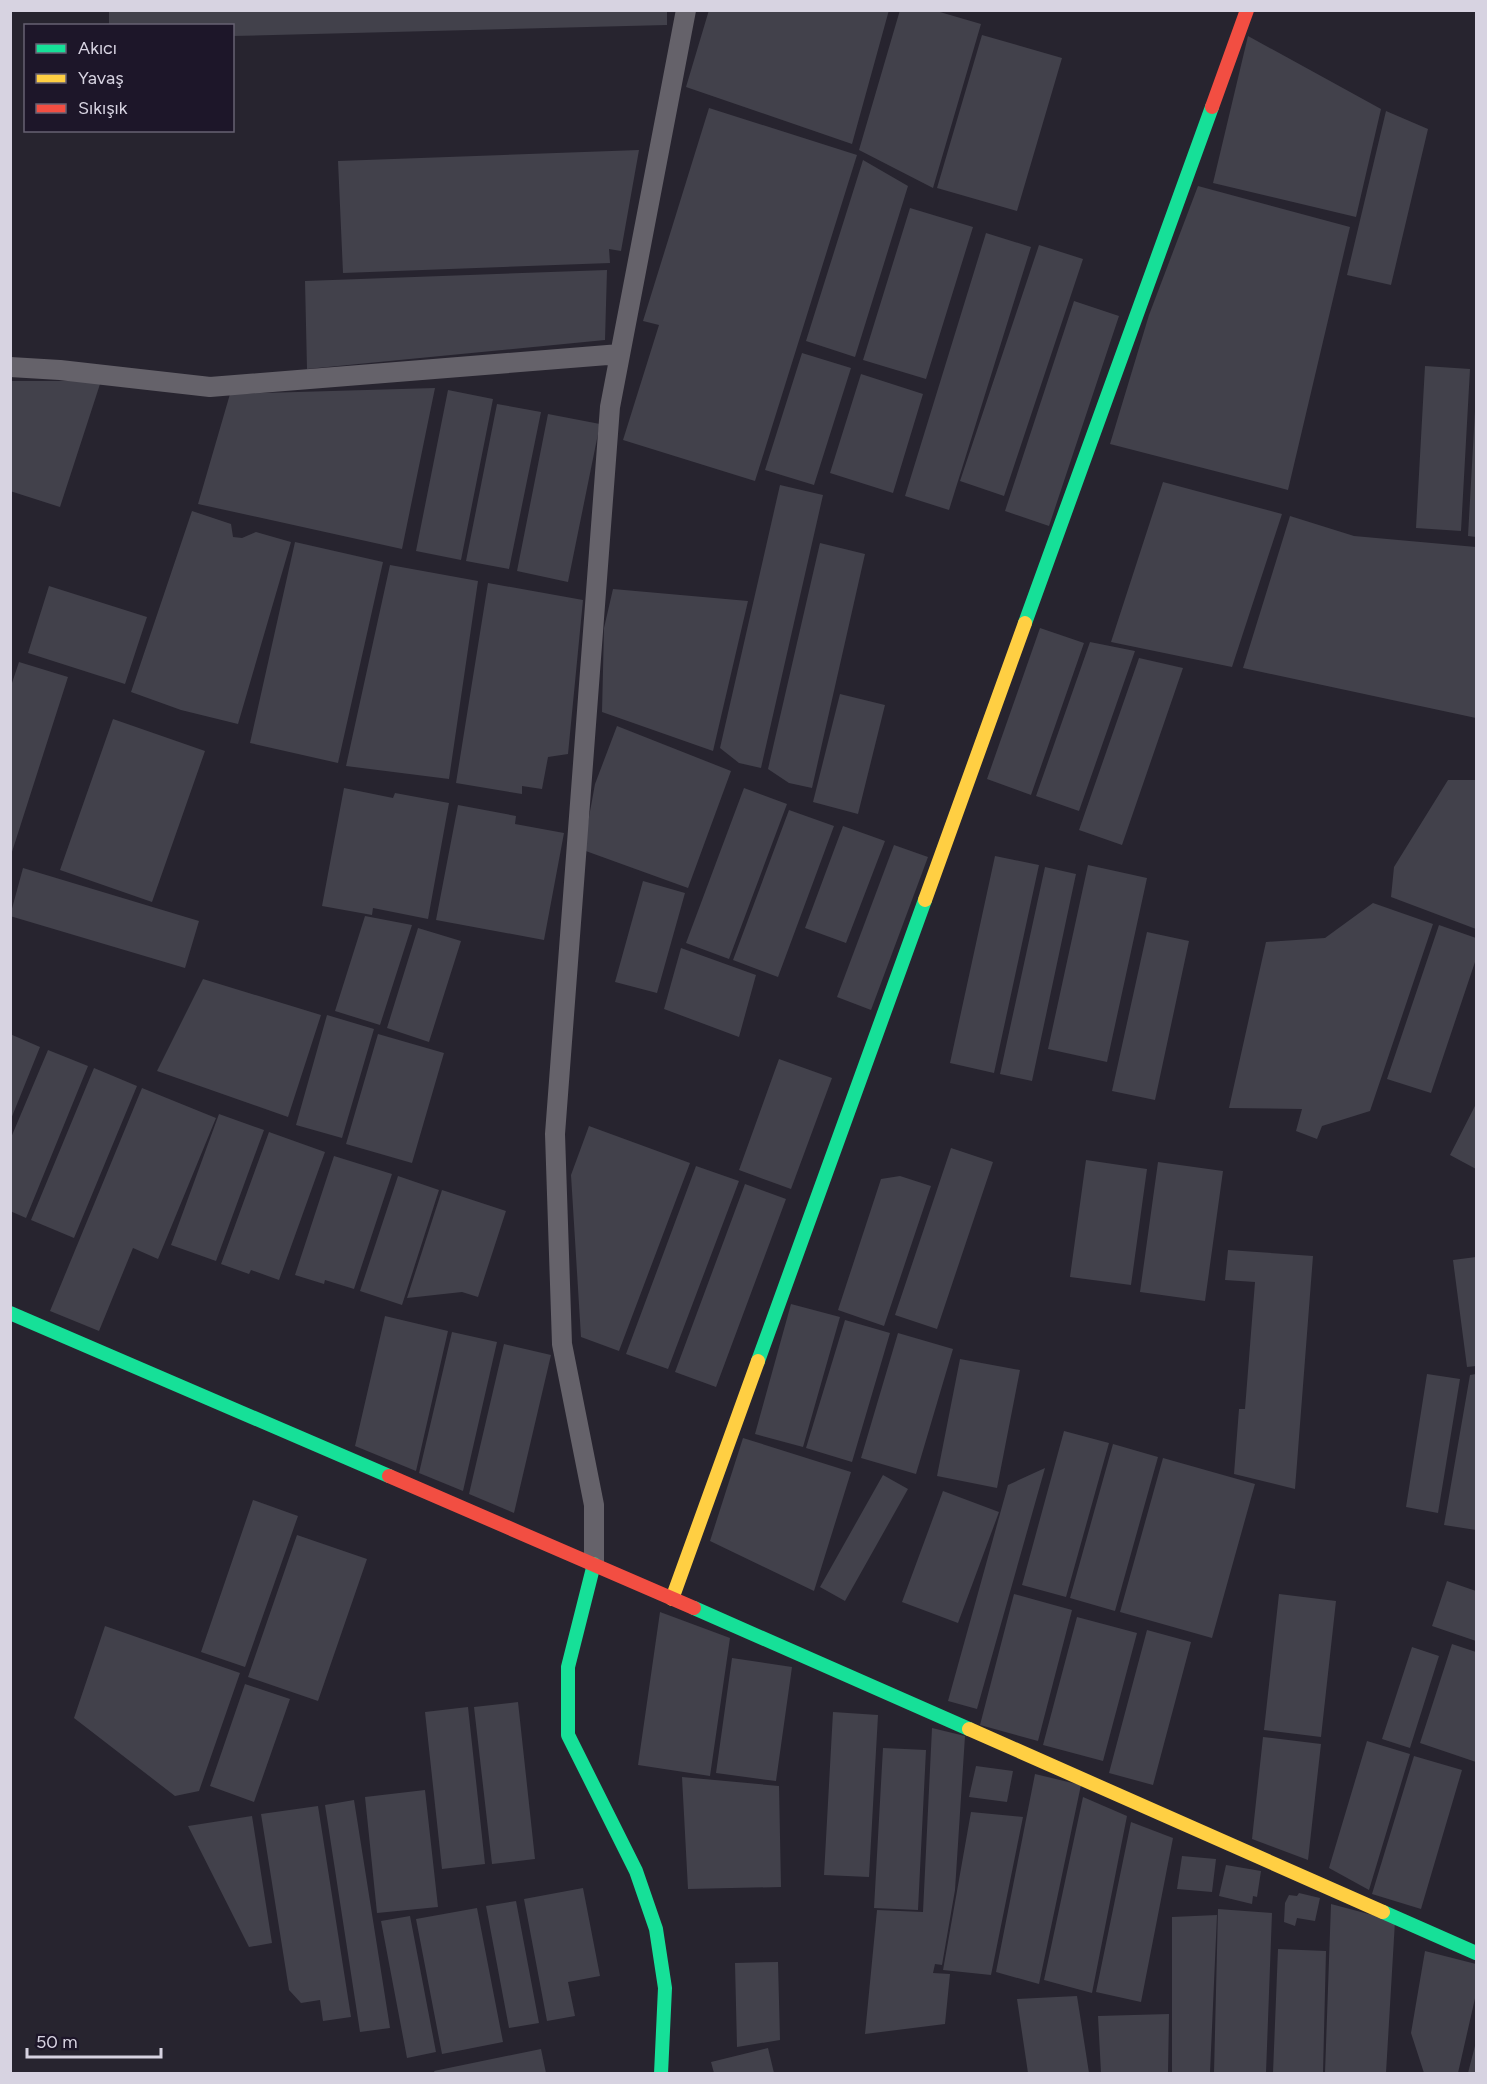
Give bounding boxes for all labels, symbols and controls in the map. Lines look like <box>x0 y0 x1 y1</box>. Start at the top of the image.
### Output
legend <box>24 24 234 132</box>
text: Akıcı <box>78 37 117 59</box>
text: Yavaş <box>78 67 124 89</box>
text: Sıkışık <box>78 97 128 119</box>
scale bar <box>27 2021 160 2059</box>
text: 50 m <box>36 2031 78 2053</box>

